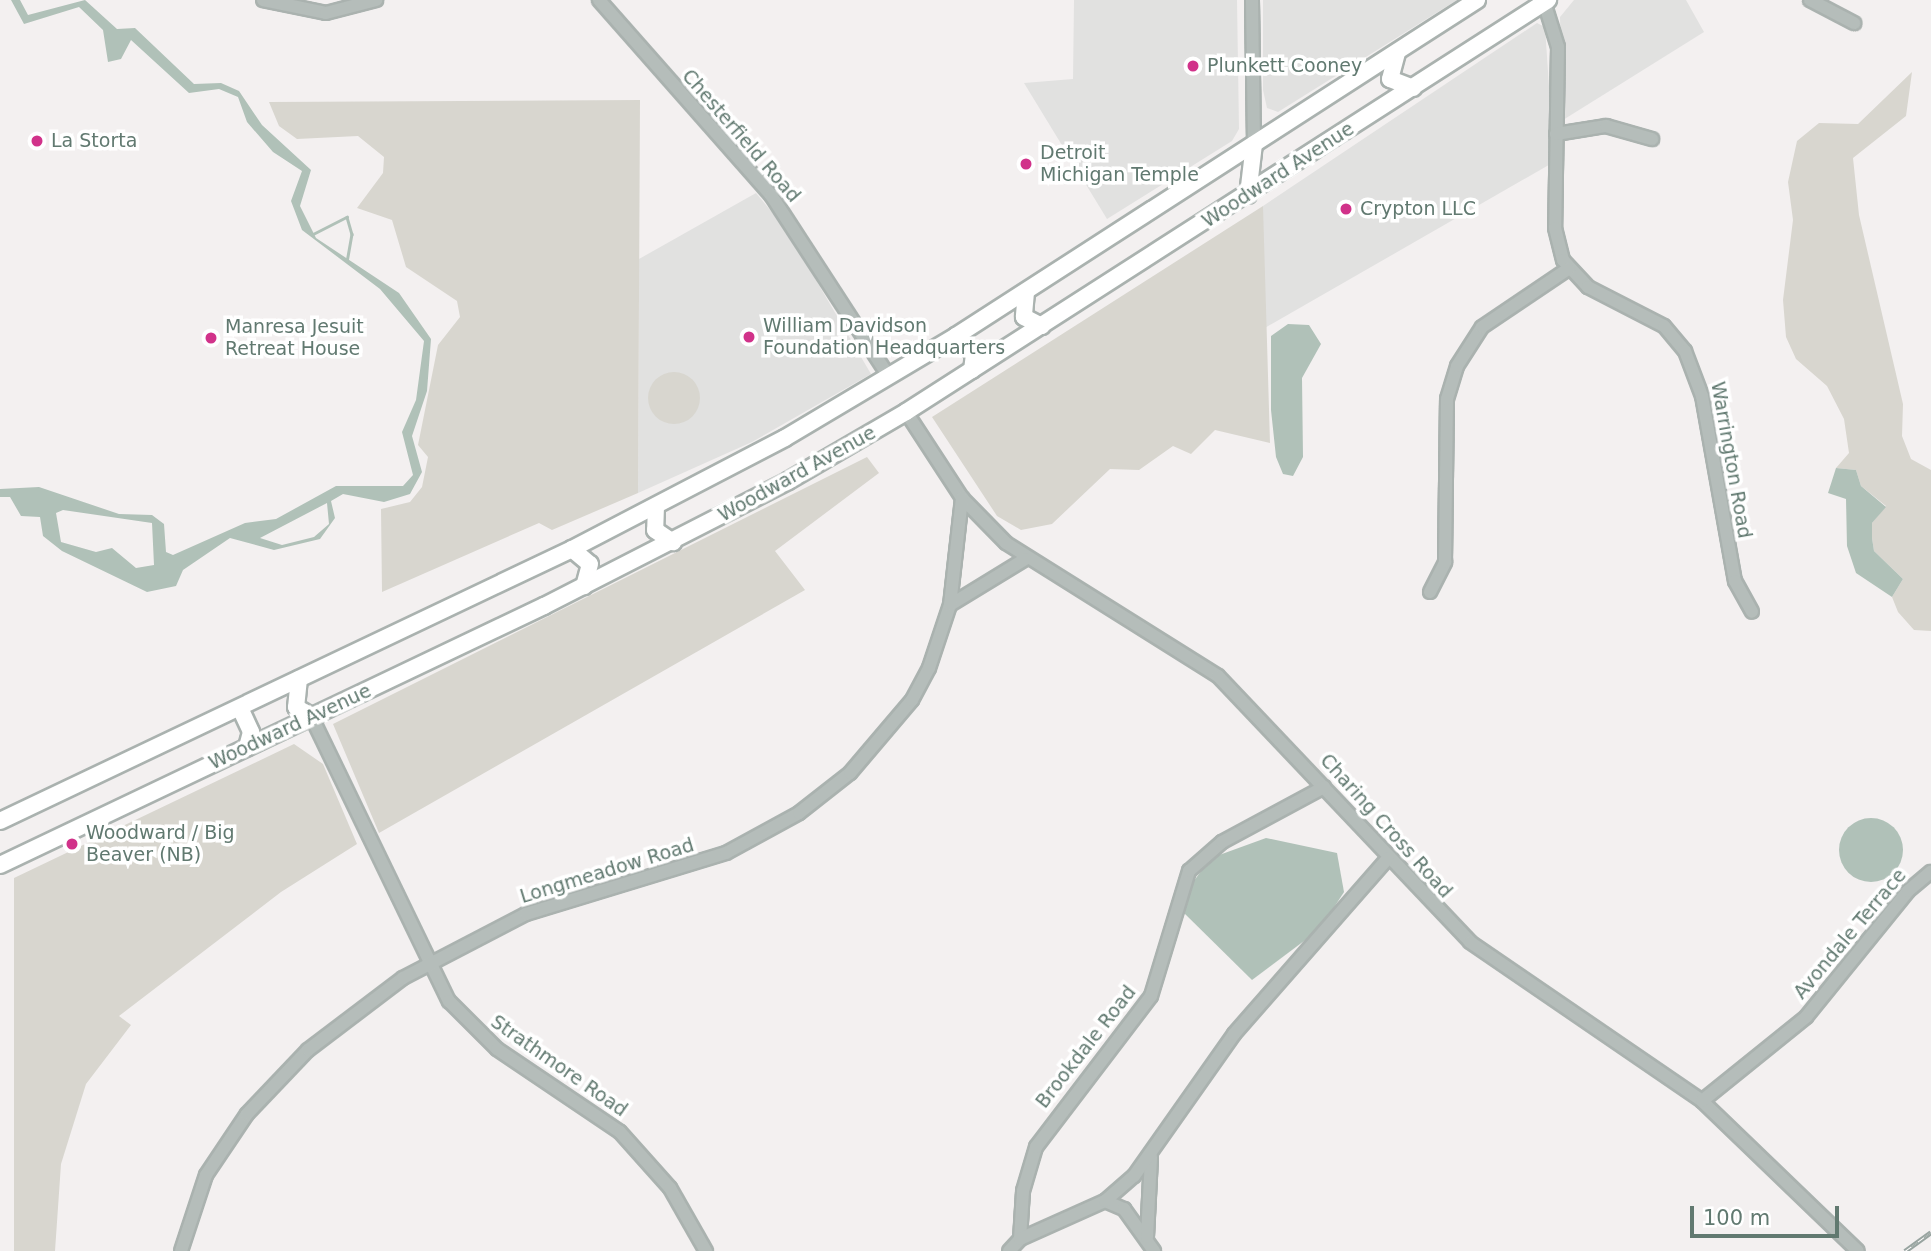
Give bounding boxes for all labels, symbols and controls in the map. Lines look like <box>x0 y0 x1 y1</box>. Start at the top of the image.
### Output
place label: Plunkett Cooney <box>1207 55 1362 77</box>
marker: Plunkett Cooney <box>1185 58 1201 74</box>
street label: Chesterfield Road <box>677 65 805 207</box>
street label: Woodward Avenue <box>1198 117 1358 233</box>
place label: La Storta <box>51 130 137 152</box>
marker: La Storta <box>29 133 45 149</box>
place label: Detroit Michigan Temple <box>1040 142 1199 186</box>
marker: Detroit Michigan Temple <box>1018 156 1034 172</box>
place label: Crypton LLC <box>1360 198 1476 220</box>
marker: Crypton LLC <box>1338 201 1354 217</box>
place label: William Davidson Foundation Headquarters <box>763 315 1005 359</box>
place label: Manresa Jesuit Retreat House <box>225 316 364 360</box>
marker: William Davidson Foundation Headquarters <box>741 329 757 345</box>
marker: Manresa Jesuit Retreat House <box>203 330 219 346</box>
street label: Warrington Road <box>1706 380 1756 540</box>
street label: Woodward Avenue <box>714 421 880 527</box>
street label: Woodward Avenue <box>205 679 375 775</box>
street label: Charing Cross Road <box>1315 749 1457 903</box>
place label: Woodward / Big Beaver (NB) <box>86 822 235 866</box>
street label: Longmeadow Road <box>517 834 697 908</box>
marker: Woodward / Big Beaver (NB) <box>64 836 80 852</box>
street label: Avondale Terrace <box>1789 864 1911 1004</box>
street label: Brookdale Road <box>1031 981 1141 1113</box>
street label: Strathmore Road <box>486 1010 632 1122</box>
scale bar <box>1693 1192 1842 1236</box>
text: 100 m <box>1703 1206 1770 1230</box>

